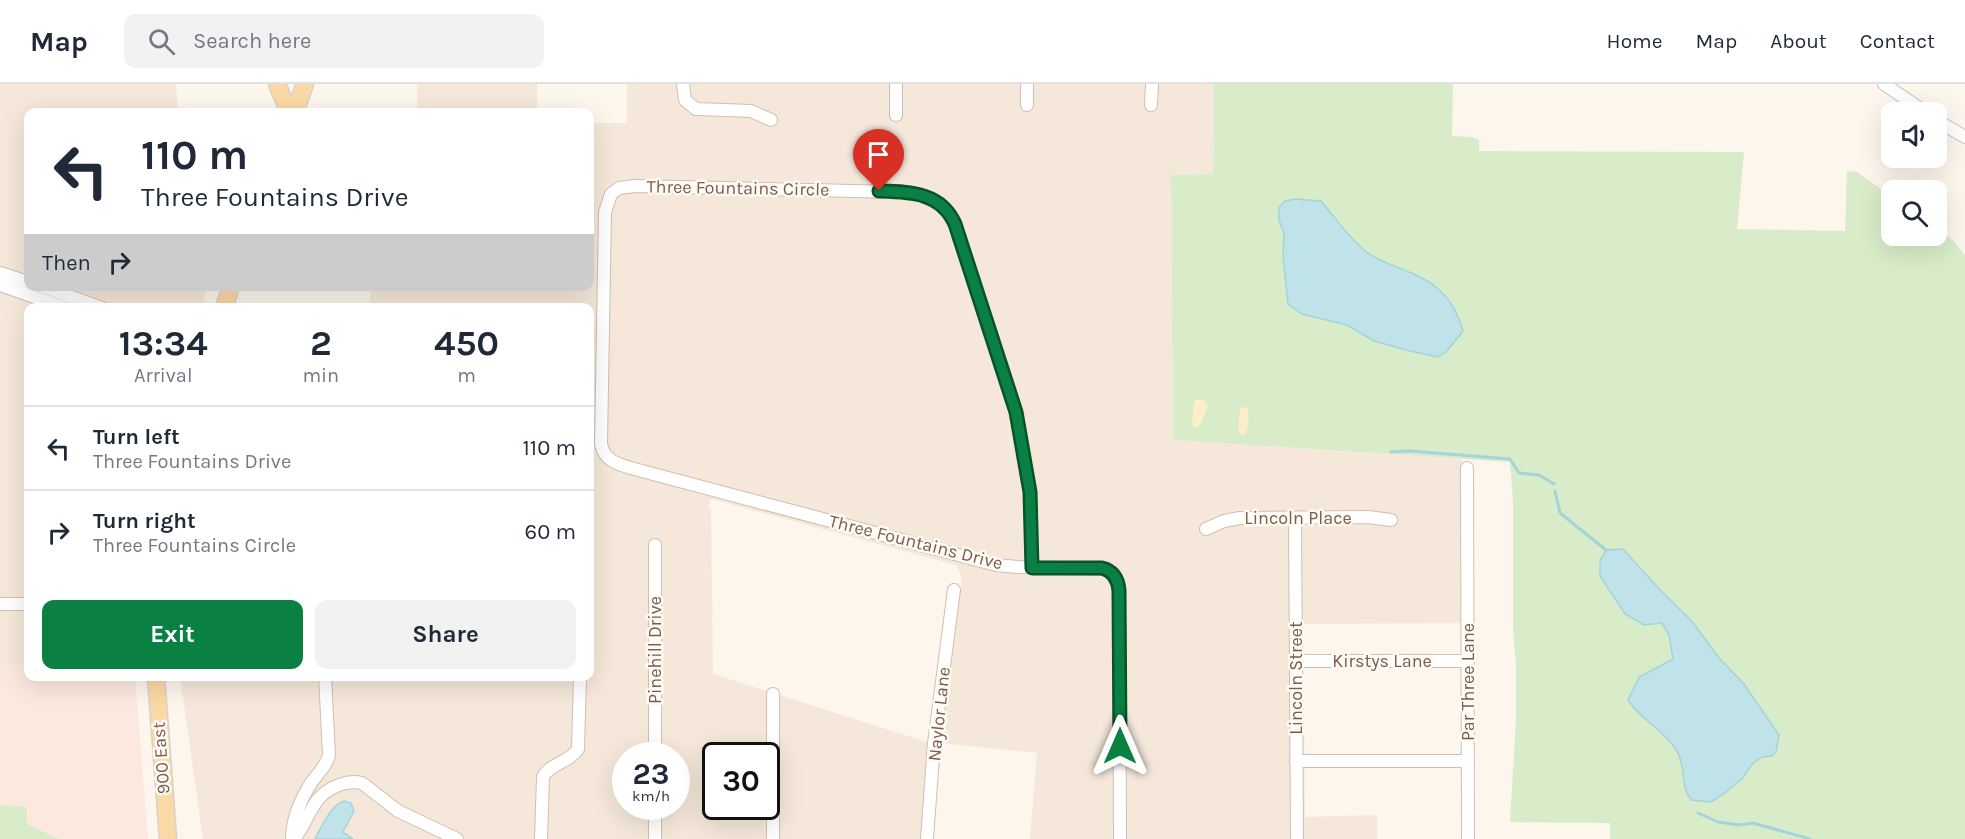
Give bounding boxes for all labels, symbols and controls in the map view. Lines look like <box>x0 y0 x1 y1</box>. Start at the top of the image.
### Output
search box <box>124 14 544 68</box>
text: Map <box>30 25 88 58</box>
icon: search <box>145 25 178 58</box>
text: Search here <box>193 28 311 54</box>
text: Home <box>1607 29 1663 53</box>
text: Map <box>1696 29 1737 53</box>
text: About <box>1770 29 1827 53</box>
text: Contact <box>1860 29 1935 53</box>
map controls <box>1881 102 1947 246</box>
button: sound <box>1881 102 1947 168</box>
pin <box>853 129 904 191</box>
text: 110 m <box>141 130 248 180</box>
icon: left <box>42 132 120 210</box>
icon: arrive <box>862 138 895 171</box>
street label: Three Fountains Circle <box>646 175 830 201</box>
button: search <box>1881 180 1947 246</box>
text: Three Fountains Drive <box>141 181 409 213</box>
icon: right <box>103 246 136 279</box>
text: Then <box>42 250 91 276</box>
text: 13:34 <box>119 322 208 364</box>
text: 2 <box>310 322 332 364</box>
text: 450 <box>434 322 499 364</box>
text: Arrival <box>134 364 192 387</box>
text: min <box>302 364 339 387</box>
text: m <box>457 364 476 387</box>
text: Turn left <box>93 424 180 450</box>
icon: left <box>42 432 75 465</box>
text: 110 m <box>523 435 576 461</box>
text: Three Fountains Drive <box>93 450 291 473</box>
street label: Lincoln Place <box>1244 507 1352 529</box>
text: Turn right <box>93 508 196 534</box>
street label: Three Fountains Drive <box>827 510 1005 574</box>
icon: right <box>42 516 75 549</box>
text: 60 m <box>525 519 576 545</box>
text: Three Fountains Circle <box>93 534 296 557</box>
street label: Pinehill Drive <box>644 596 666 704</box>
button: Exit <box>42 600 303 669</box>
button: Share <box>315 600 576 669</box>
street label: Lincoln Street <box>1285 621 1307 735</box>
street label: Par Three Lane <box>1457 623 1479 741</box>
street label: Kirstys Lane <box>1332 650 1432 672</box>
street label: Naylor Lane <box>923 666 955 762</box>
position arrow <box>1088 714 1152 778</box>
street label: 900 East <box>147 721 174 795</box>
speed limit sign: 30 <box>702 742 780 820</box>
text: 23 <box>633 756 669 792</box>
text: km/h <box>632 787 670 805</box>

